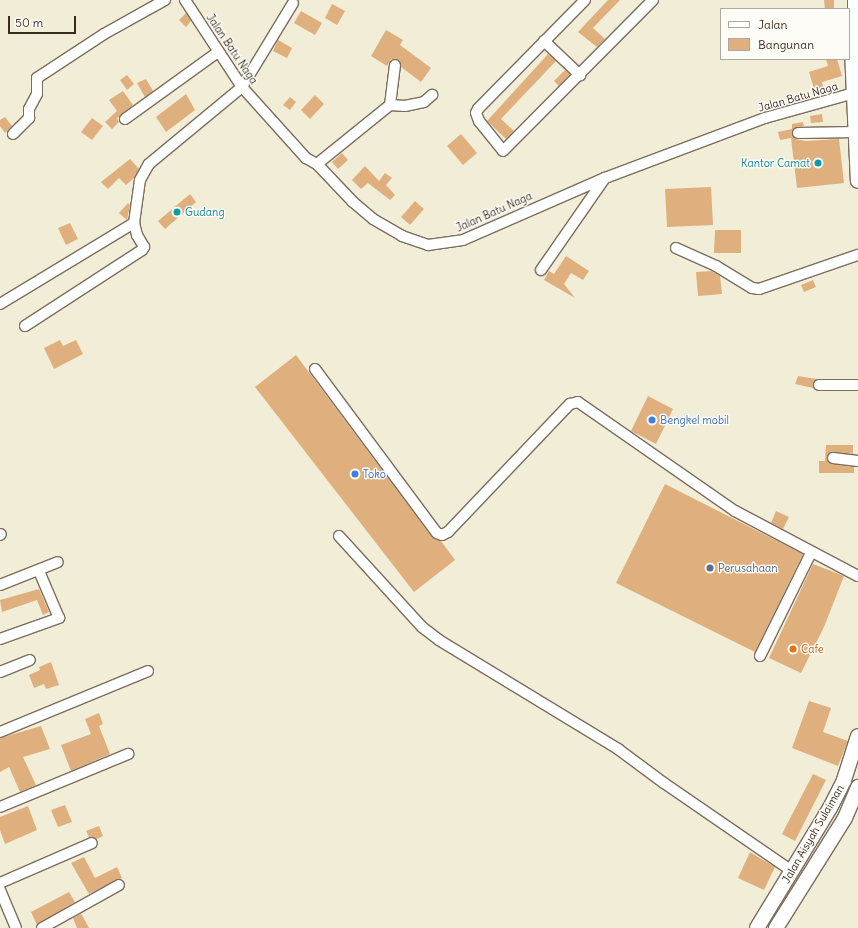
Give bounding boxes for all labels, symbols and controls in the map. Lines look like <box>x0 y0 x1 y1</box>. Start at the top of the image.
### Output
scale bar <box>10 8 78 34</box>
legend <box>720 8 850 60</box>
street label: Jalan Batu Naga <box>204 11 260 87</box>
text: 50 m <box>15 15 43 30</box>
text: Jalan <box>758 17 787 32</box>
text: Bangunan <box>758 37 814 52</box>
street label: Jalan Batu Naga <box>757 79 839 115</box>
place label: Kantor Camat <box>741 156 810 170</box>
marker: Kantor Camat <box>813 158 823 168</box>
street label: Jalan Batu Naga <box>454 189 534 235</box>
place label: Gudang <box>185 205 225 219</box>
marker: Gudang <box>172 207 182 217</box>
place label: Bengkel mobil <box>660 413 729 427</box>
marker: Bengkel mobil <box>647 415 657 425</box>
place label: Toko <box>363 467 386 481</box>
marker: Toko <box>350 469 360 479</box>
place label: Perusahaan <box>718 561 778 575</box>
marker: Perusahaan <box>705 563 715 573</box>
place label: Cafe <box>801 642 824 656</box>
marker: Cafe <box>788 644 798 654</box>
street label: Jalan Aisyah Sulaiman <box>779 782 847 886</box>

